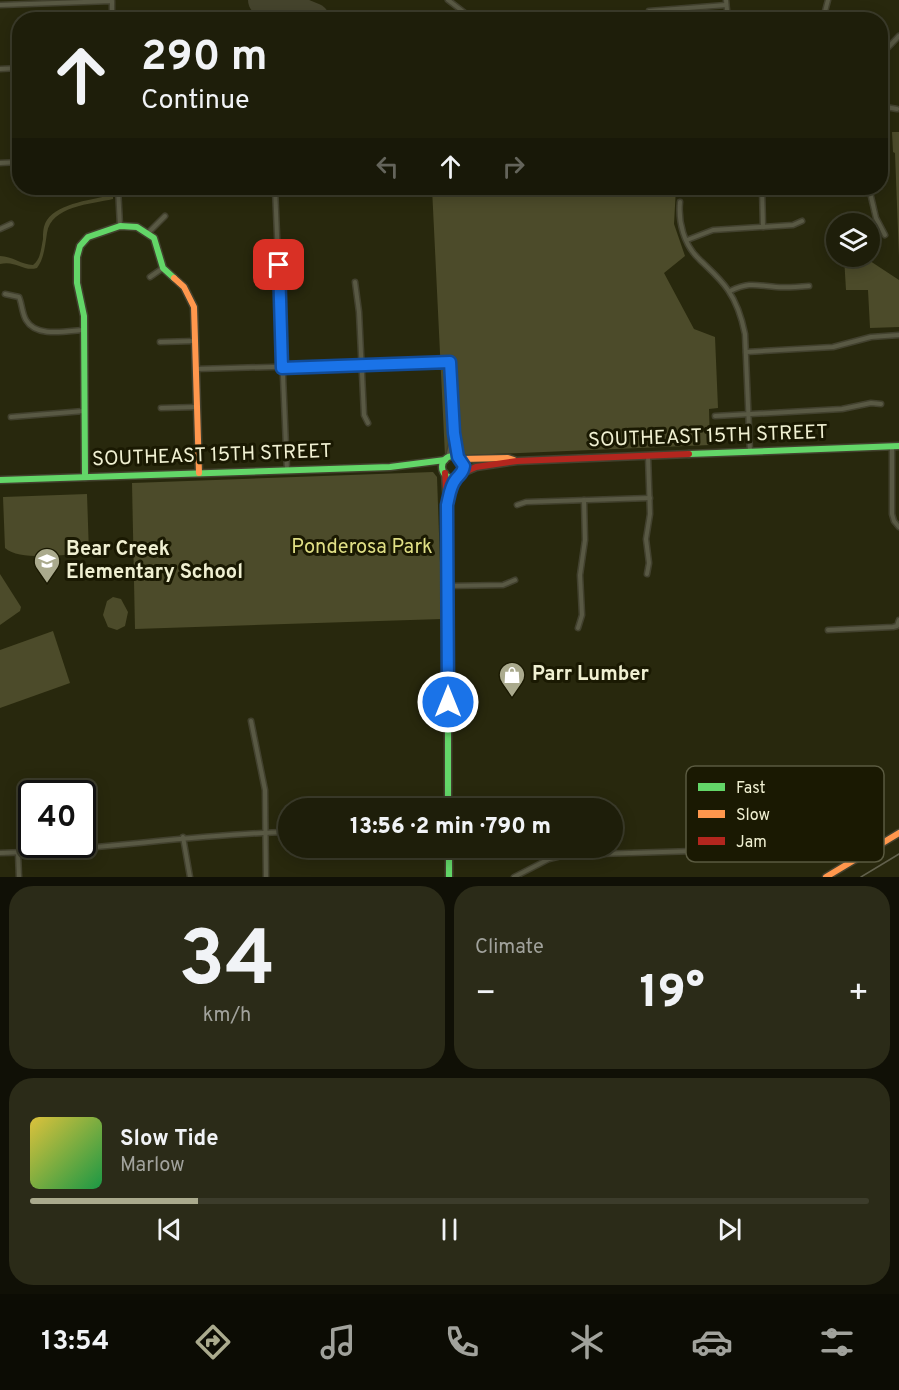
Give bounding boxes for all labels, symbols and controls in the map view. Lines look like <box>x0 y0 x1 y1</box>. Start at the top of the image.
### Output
text: 290 m <box>141 32 268 85</box>
icon: ahead <box>42 36 120 114</box>
text: Continue <box>141 84 250 118</box>
icon: left <box>371 150 404 183</box>
icon: ahead <box>434 150 467 183</box>
icon: right <box>497 150 530 183</box>
map controls <box>826 213 880 267</box>
button: layers <box>826 213 880 267</box>
pin <box>253 239 304 290</box>
icon: arrive <box>262 248 295 281</box>
street label: SOUTHEAST 15TH STREET <box>588 420 828 454</box>
street label: SOUTHEAST 15TH STREET <box>92 439 332 473</box>
park label: Ponderosa Park <box>291 535 433 561</box>
place label: Bear Creek Elementary School <box>66 537 243 586</box>
school or university icon: Bear Creek Elementary School <box>32 546 62 584</box>
shop icon: Parr Lumber <box>497 660 527 698</box>
place label: Parr Lumber <box>532 662 650 688</box>
position arrow <box>416 670 480 734</box>
legend <box>686 766 884 862</box>
text: Fast <box>736 779 766 799</box>
speed limit sign: 40 <box>18 780 96 858</box>
text: Slow <box>736 806 770 826</box>
text: 13:56 · 2 min · 790 m <box>350 814 551 841</box>
text: Jam <box>736 833 767 853</box>
text: 34 <box>179 914 275 1013</box>
text: Climate <box>475 935 544 961</box>
text: 19° <box>639 966 705 1023</box>
text: − <box>475 974 496 1016</box>
text: + <box>848 974 869 1016</box>
text: km/h <box>203 1003 251 1029</box>
text: Slow Tide <box>120 1126 219 1153</box>
text: Marlow <box>120 1153 184 1179</box>
icon: previous <box>153 1213 186 1246</box>
icon: pause <box>433 1213 466 1246</box>
icon: next <box>713 1213 746 1246</box>
icon: directions <box>192 1321 234 1363</box>
icon: music <box>317 1321 359 1363</box>
icon: phone <box>441 1321 483 1363</box>
icon: climate <box>566 1321 608 1363</box>
icon: car <box>691 1321 733 1363</box>
icon: filters <box>816 1321 858 1363</box>
text: 13:54 <box>41 1325 109 1359</box>

